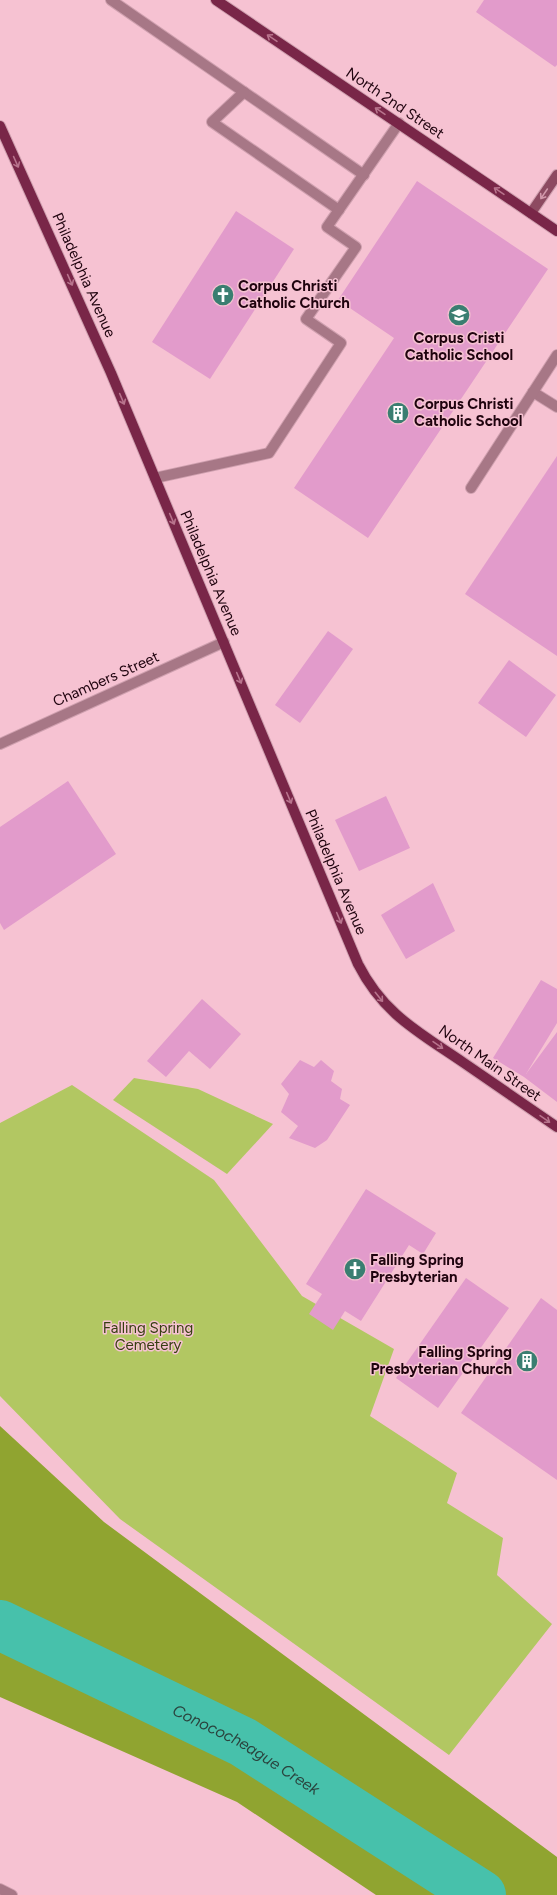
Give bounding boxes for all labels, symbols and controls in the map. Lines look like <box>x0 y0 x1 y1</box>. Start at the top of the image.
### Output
one-way arrow <box>267 34 278 42</box>
street label: North 2nd Street <box>343 64 448 143</box>
one-way arrow <box>374 106 386 114</box>
one-way arrow <box>13 155 20 167</box>
one-way arrow <box>494 187 505 195</box>
one-way arrow <box>540 188 548 199</box>
street label: Philadelphia Avenue <box>48 210 120 340</box>
one-way arrow <box>67 274 74 286</box>
place label: Corpus Christi Catholic Church <box>238 277 350 312</box>
church icon: Corpus Christi Catholic Church <box>210 282 236 308</box>
school or university icon: Corpus Cristi Catholic School <box>446 302 472 328</box>
place label: Corpus Cristi Catholic School <box>405 329 513 364</box>
one-way arrow <box>119 392 126 404</box>
place label: Corpus Christi Catholic School <box>414 395 523 430</box>
building icon: Corpus Christi Catholic School <box>385 400 411 426</box>
street label: Philadelphia Avenue <box>176 508 246 638</box>
one-way arrow <box>169 512 177 524</box>
street label: Chambers Street <box>50 647 162 710</box>
one-way arrow <box>236 672 243 684</box>
one-way arrow <box>286 792 293 804</box>
street label: Philadelphia Avenue <box>301 807 371 937</box>
one-way arrow <box>336 912 343 924</box>
one-way arrow <box>374 991 383 1002</box>
street label: North Main Street <box>435 1021 545 1105</box>
one-way arrow <box>433 1041 444 1050</box>
one-way arrow <box>540 1115 551 1123</box>
place label: Falling Spring Presbyterian <box>370 1251 464 1286</box>
church icon: Falling Spring Presbyterian <box>342 1256 368 1282</box>
park label: Falling Spring Cemetery <box>103 1319 193 1354</box>
place label: Falling Spring Presbyterian Church <box>370 1343 512 1378</box>
building icon: Falling Spring Presbyterian Church <box>514 1348 540 1374</box>
water label: Conococheague Creek <box>169 1701 324 1799</box>

